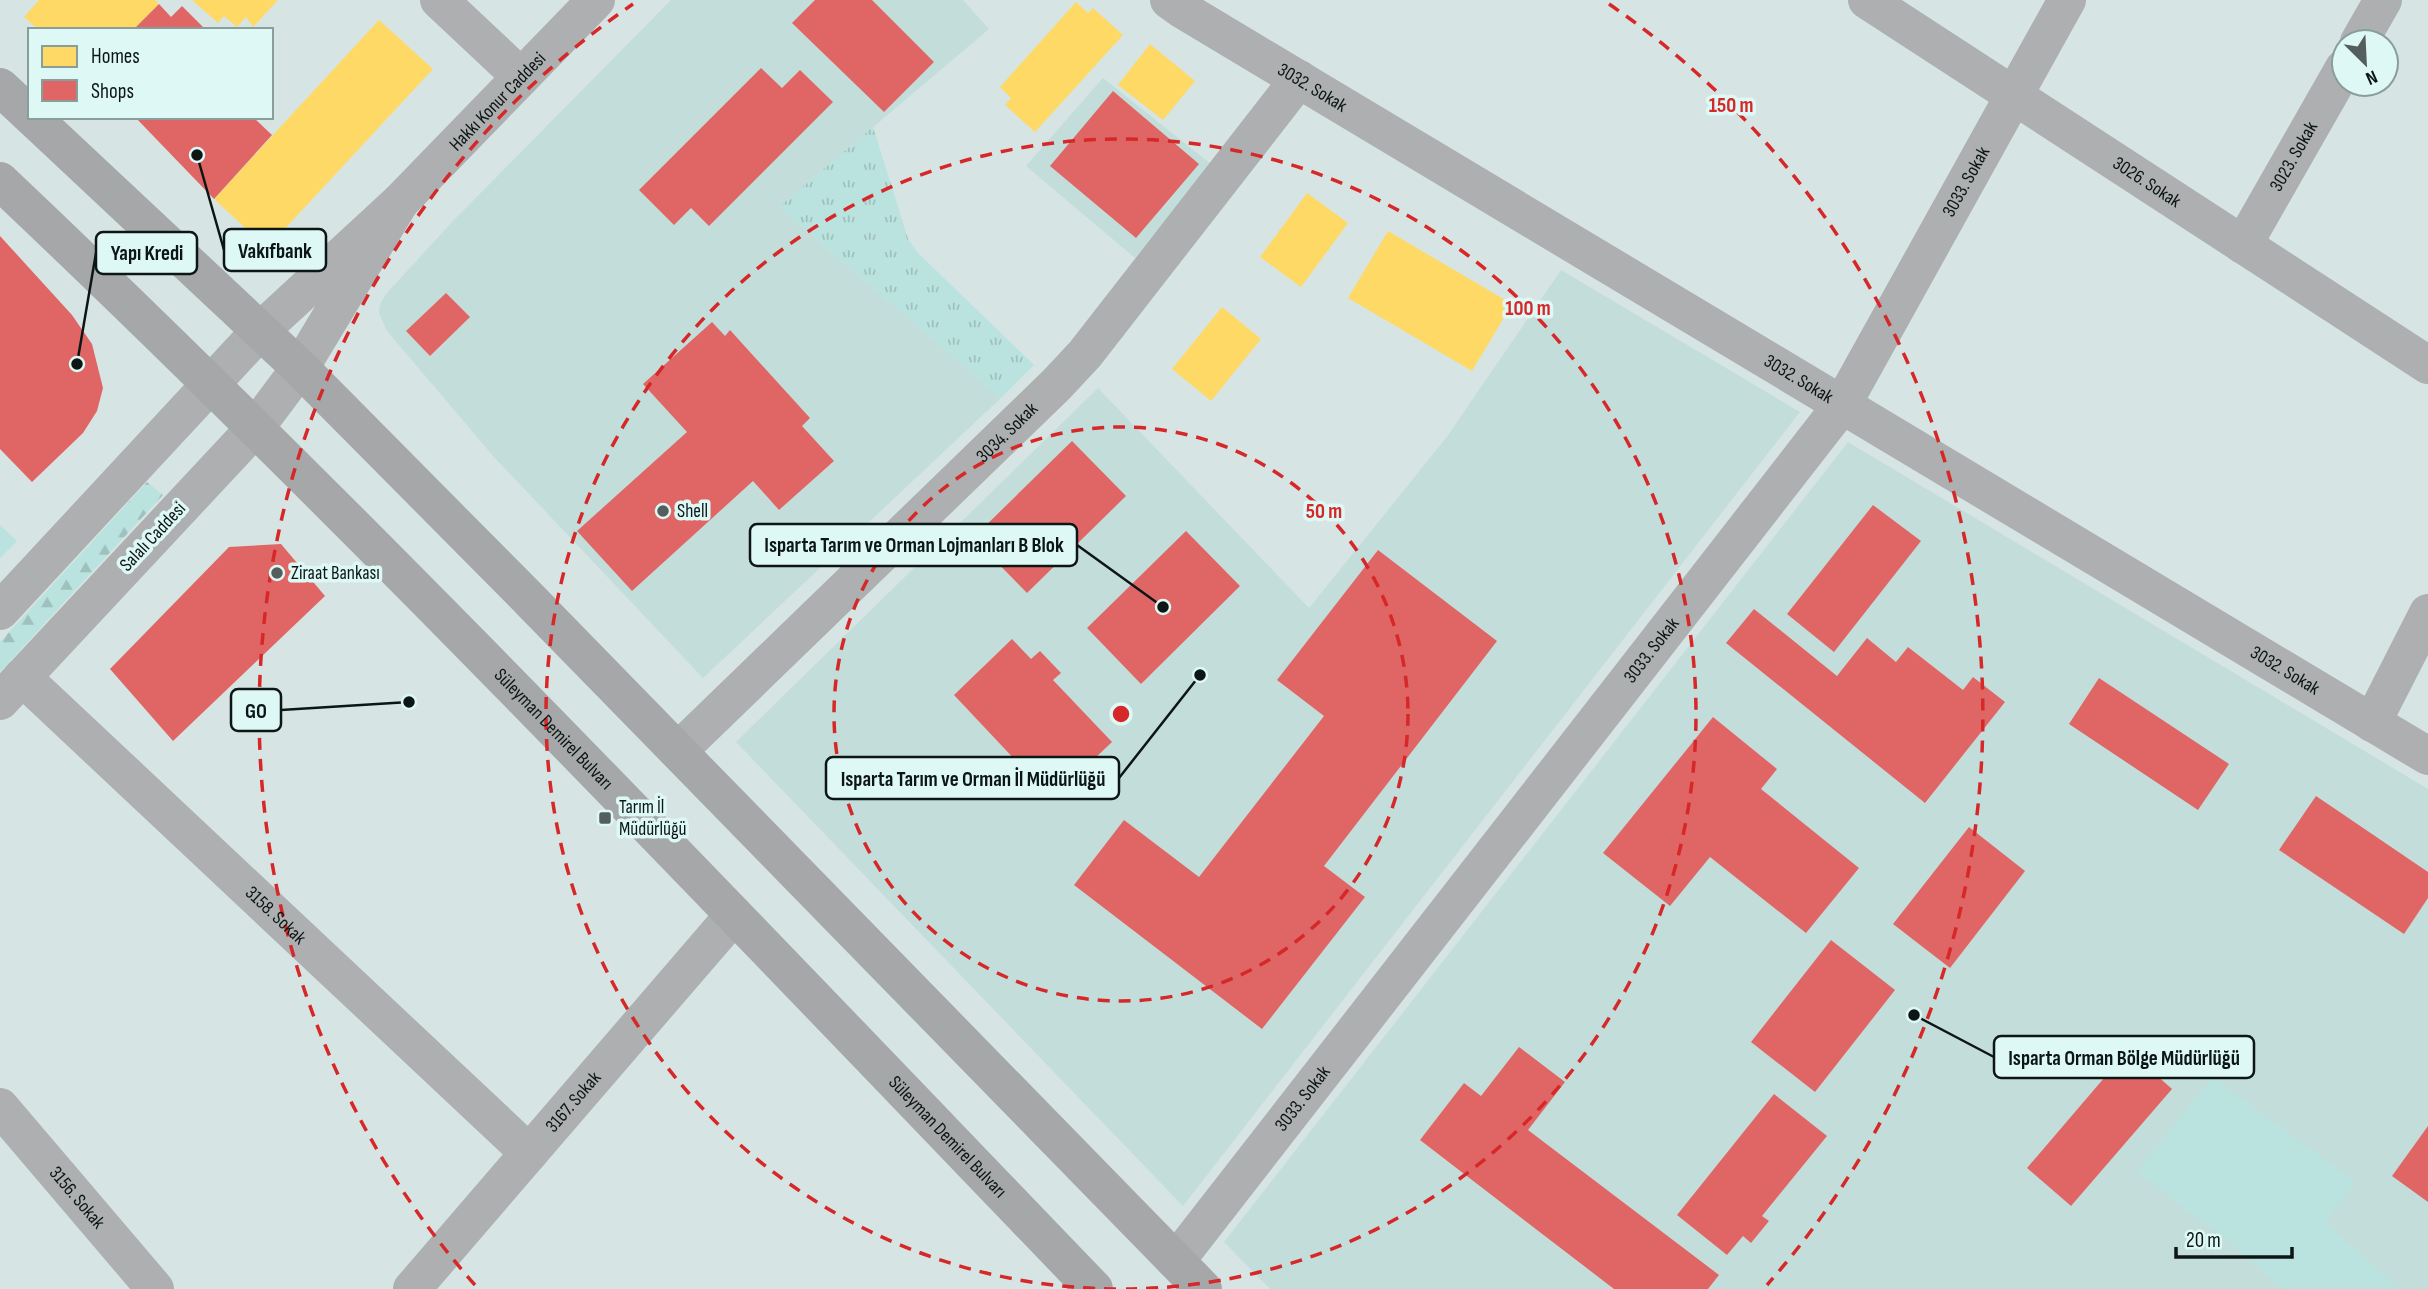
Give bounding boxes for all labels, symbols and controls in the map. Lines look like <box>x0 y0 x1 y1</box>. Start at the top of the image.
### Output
legend <box>28 28 273 119</box>
north arrow <box>2330 28 2400 98</box>
text: Homes <box>91 44 140 69</box>
street label: Hakkı Konur Caddesi <box>444 47 551 156</box>
street label: 3032. Sokak <box>1274 58 1352 117</box>
text: N <box>2362 65 2381 90</box>
text: Shops <box>91 79 134 104</box>
text: 150 m <box>1709 93 1753 118</box>
street label: 3023. Sokak <box>2265 117 2323 195</box>
street label: 3033. Sokak <box>1937 142 1995 221</box>
street label: 3026. Sokak <box>2109 152 2186 213</box>
callout: Vakıfbank <box>224 229 326 271</box>
callout: Yapı Kredi <box>96 232 197 274</box>
text: Vakıfbank <box>238 239 312 264</box>
text: Yapı Kredi <box>111 241 183 266</box>
text: 100 m <box>1505 296 1551 321</box>
street label: 3032. Sokak <box>1760 349 1838 409</box>
street label: 3034. Sokak <box>971 397 1043 467</box>
street label: Salalı Caddesi <box>115 498 191 576</box>
text: 50 m <box>1306 499 1342 524</box>
place label: Shell <box>677 500 708 523</box>
marker: Shell <box>655 503 671 519</box>
callout: Isparta Tarım ve Orman Lojmanları B Blok <box>750 524 1077 566</box>
text: Isparta Tarım ve Orman Lojmanları B Blok <box>764 533 1064 558</box>
place label: Ziraat Bankası <box>291 562 380 585</box>
marker: Ziraat Bankası <box>269 565 285 581</box>
street label: 3033. Sokak <box>1619 612 1684 688</box>
street label: 3032. Sokak <box>2246 641 2325 700</box>
street label: Süleyman Demirel Bulvarı <box>489 663 618 794</box>
callout: GO <box>231 689 281 731</box>
text: GO <box>245 699 267 724</box>
centre of rings <box>1109 702 1133 726</box>
callout: Isparta Tarım ve Orman İl Müdürlüğü <box>826 757 1119 799</box>
text: Isparta Tarım ve Orman İl Müdürlüğü <box>841 767 1105 792</box>
place label: Tarım İl Müdürlüğü <box>619 796 687 841</box>
marker: Tarım İl Müdürlüğü <box>597 810 613 826</box>
street label: 3158. Sokak <box>240 881 311 950</box>
callout: Isparta Orman Bölge Müdürlüğü <box>1994 1036 2254 1078</box>
text: Isparta Orman Bölge Müdürlüğü <box>2008 1046 2240 1071</box>
street label: 3033. Sokak <box>1270 1060 1336 1136</box>
street label: 3167. Sokak <box>541 1066 606 1137</box>
street label: Süleyman Demirel Bulvarı <box>884 1071 1012 1203</box>
street label: 3156. Sokak <box>44 1162 111 1234</box>
scale bar <box>2176 1216 2292 1260</box>
text: 20 m <box>2186 1228 2221 1253</box>

